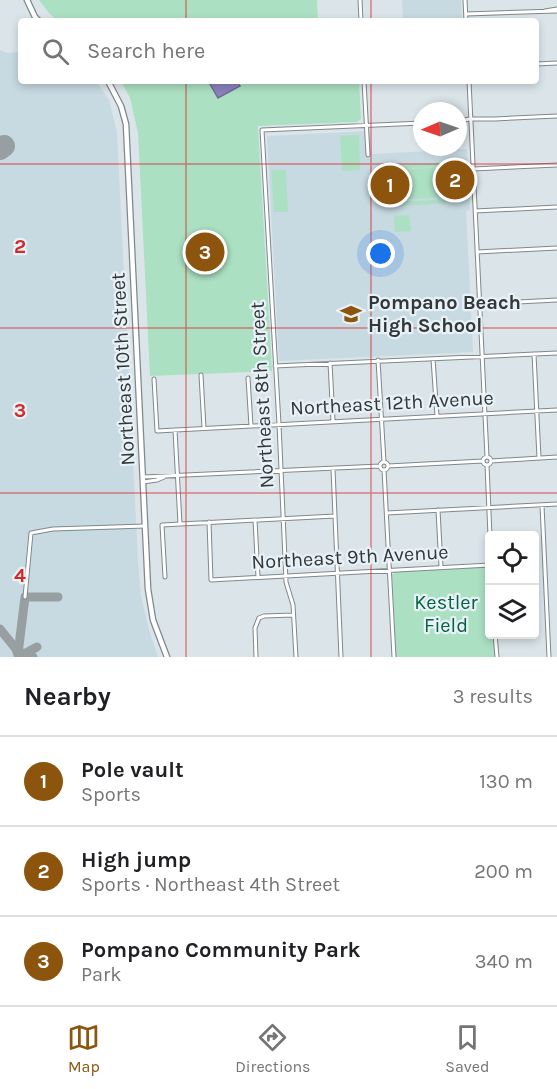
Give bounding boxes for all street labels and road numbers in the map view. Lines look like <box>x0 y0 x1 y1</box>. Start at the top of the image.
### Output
street label: Northeast 10th Street <box>106 271 140 466</box>
street label: Northeast 8th Street <box>246 301 278 489</box>
street label: Northeast 12th Avenue <box>290 386 494 420</box>
street label: Northeast 9th Avenue <box>251 540 449 574</box>

